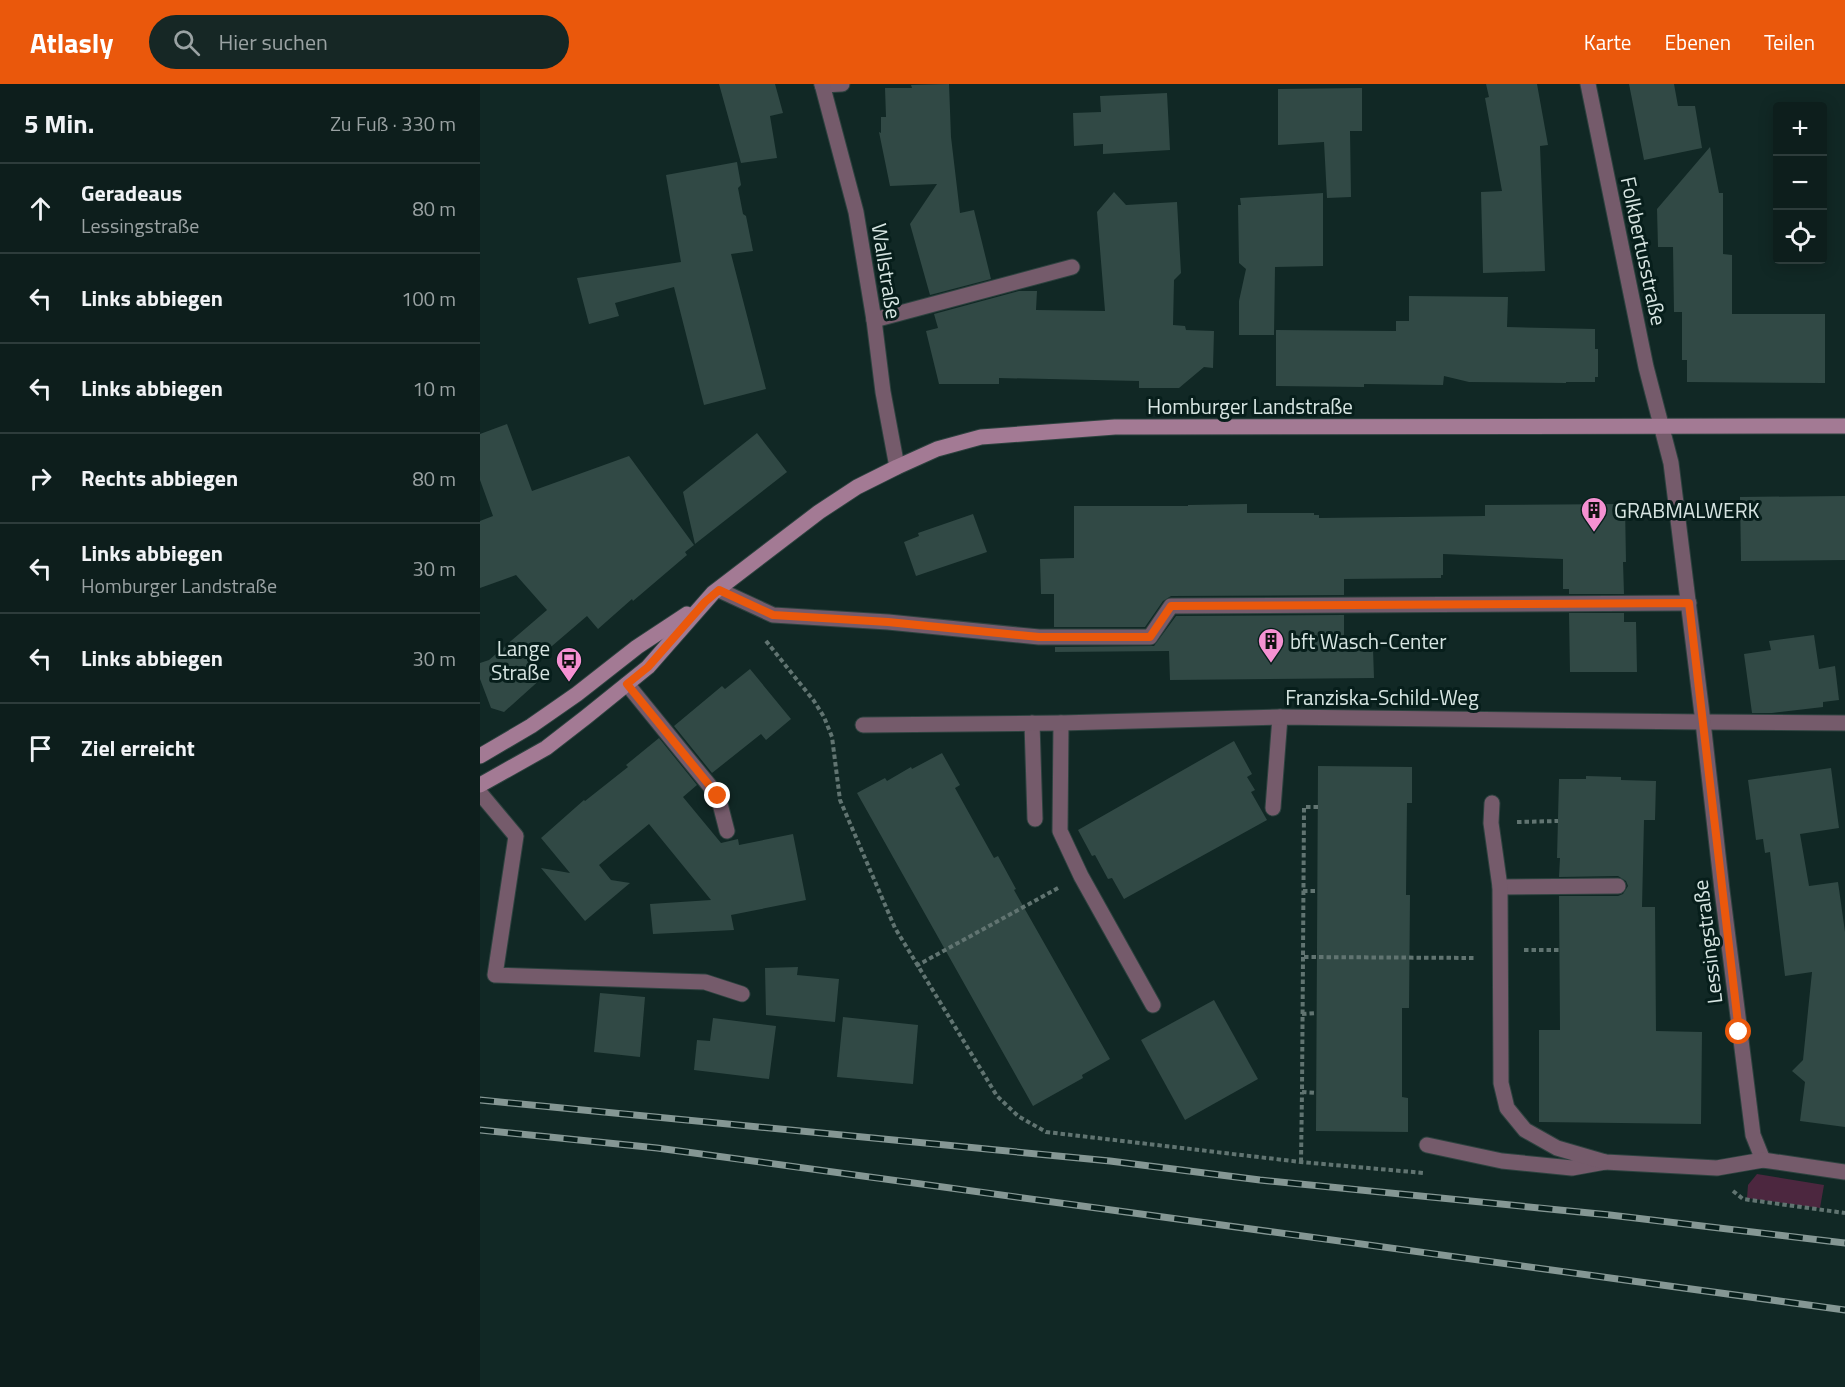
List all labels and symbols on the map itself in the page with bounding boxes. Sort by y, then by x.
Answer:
street label: Folkbertusstraße [1613,174,1675,328]
street label: Wallstraße [864,221,910,321]
street label: Homburger Landstraße [1147,390,1353,422]
place label: GRABMALWERK [1614,494,1760,526]
building icon: GRABMALWERK [1579,495,1609,533]
place label: bft Wasch-Center [1290,625,1446,657]
building icon: bft Wasch-Center [1256,626,1286,664]
place label: Lange Straße [491,632,550,688]
bus stop icon: Lange Straße [554,645,584,683]
street label: Franziska-Schild-Weg [1285,681,1479,713]
route end [704,782,730,808]
street label: Lessingstraße [1684,878,1730,1006]
route start [1725,1018,1751,1044]

